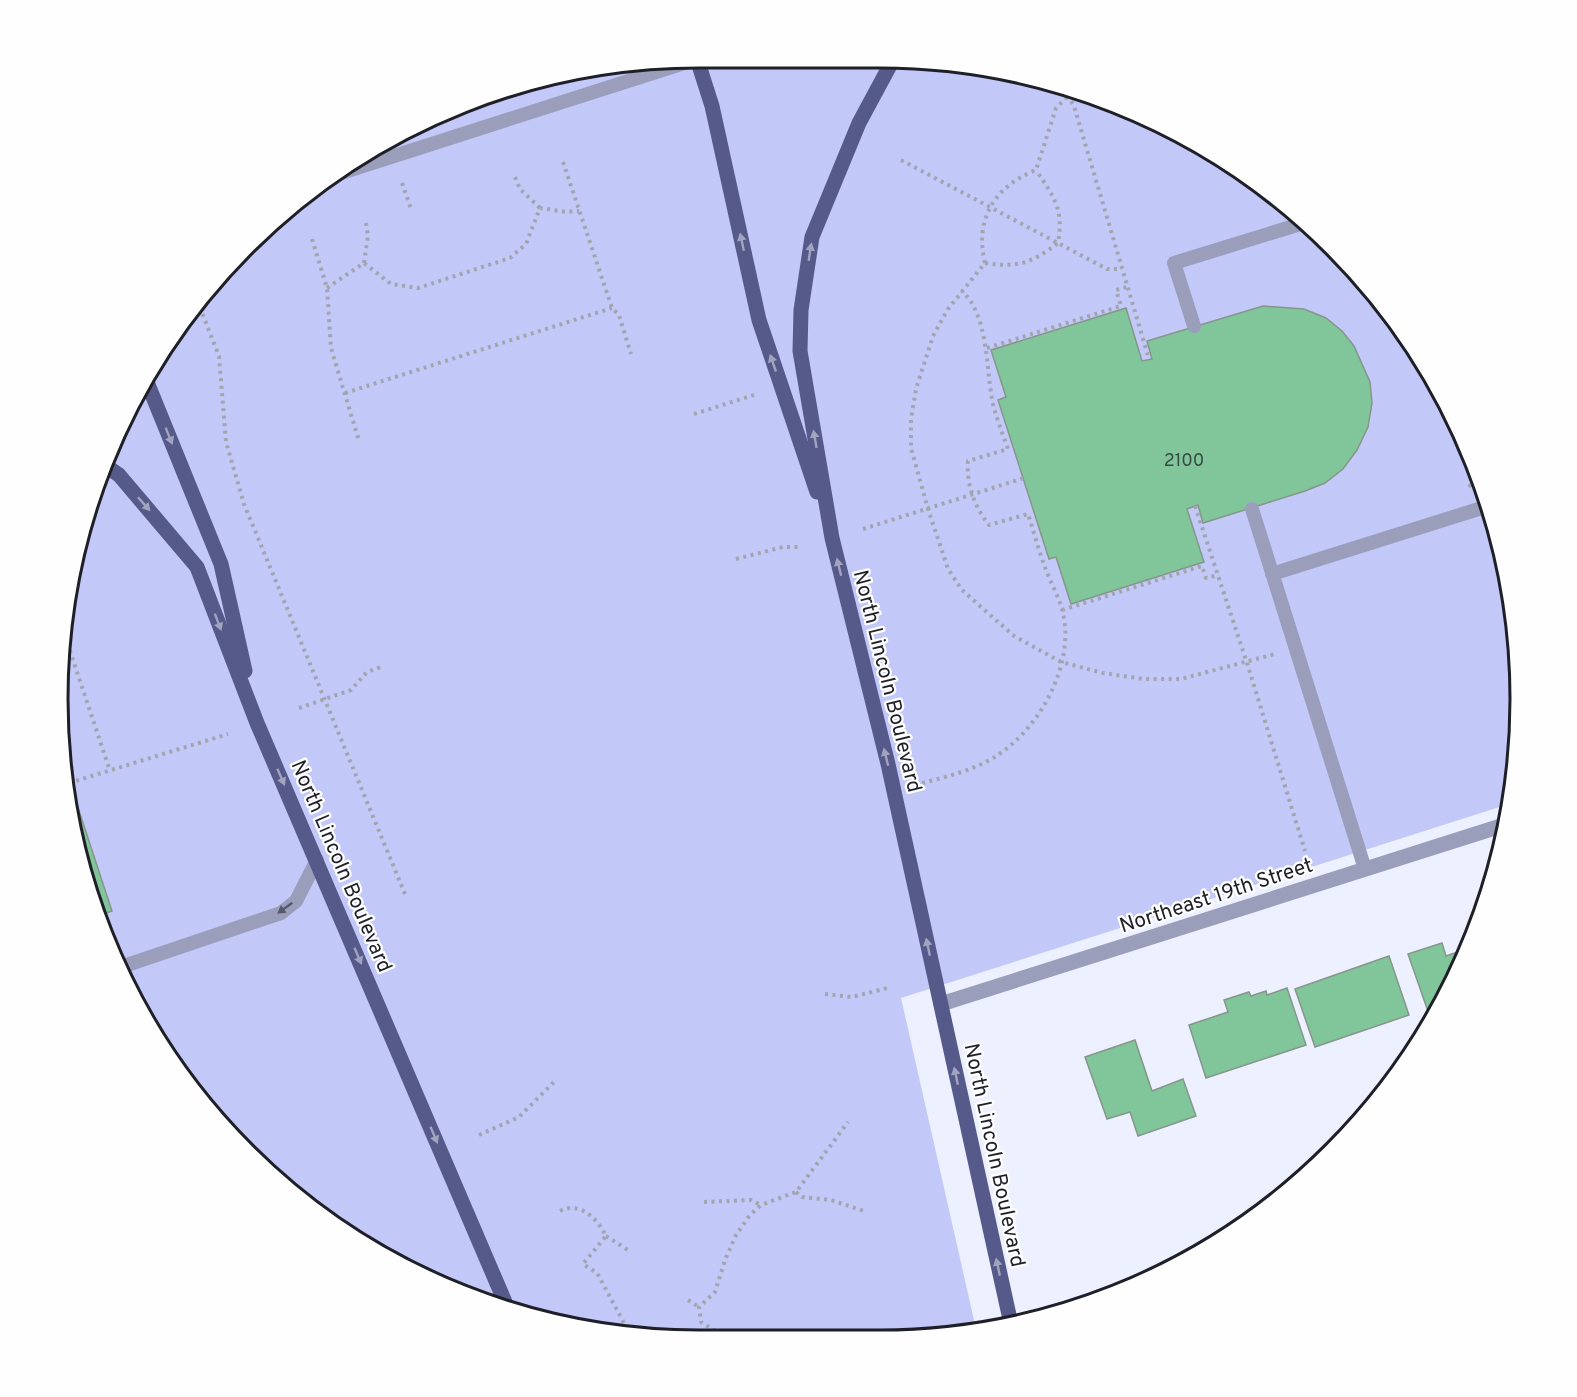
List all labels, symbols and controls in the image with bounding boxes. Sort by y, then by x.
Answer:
one-way arrow [737,233,746,252]
one-way arrow [805,242,814,261]
one-way arrow [768,354,778,372]
one-way arrow [165,427,174,445]
one-way arrow [810,429,819,448]
house number: 2100 [1164,450,1204,473]
one-way arrow [137,496,150,511]
one-way arrow [834,558,844,577]
street label: North Lincoln Boulevard [846,567,927,795]
one-way arrow [214,613,223,631]
one-way arrow [881,747,891,766]
street label: North Lincoln Boulevard [284,756,398,977]
one-way arrow [276,768,285,785]
street label: Northeast 19th Street [1116,852,1317,940]
one-way arrow [278,902,294,914]
one-way arrow [923,937,932,956]
one-way arrow [353,947,363,965]
street label: North Lincoln Boulevard [957,1041,1030,1270]
one-way arrow [951,1066,960,1085]
one-way arrow [430,1126,439,1144]
one-way arrow [993,1257,1002,1276]

